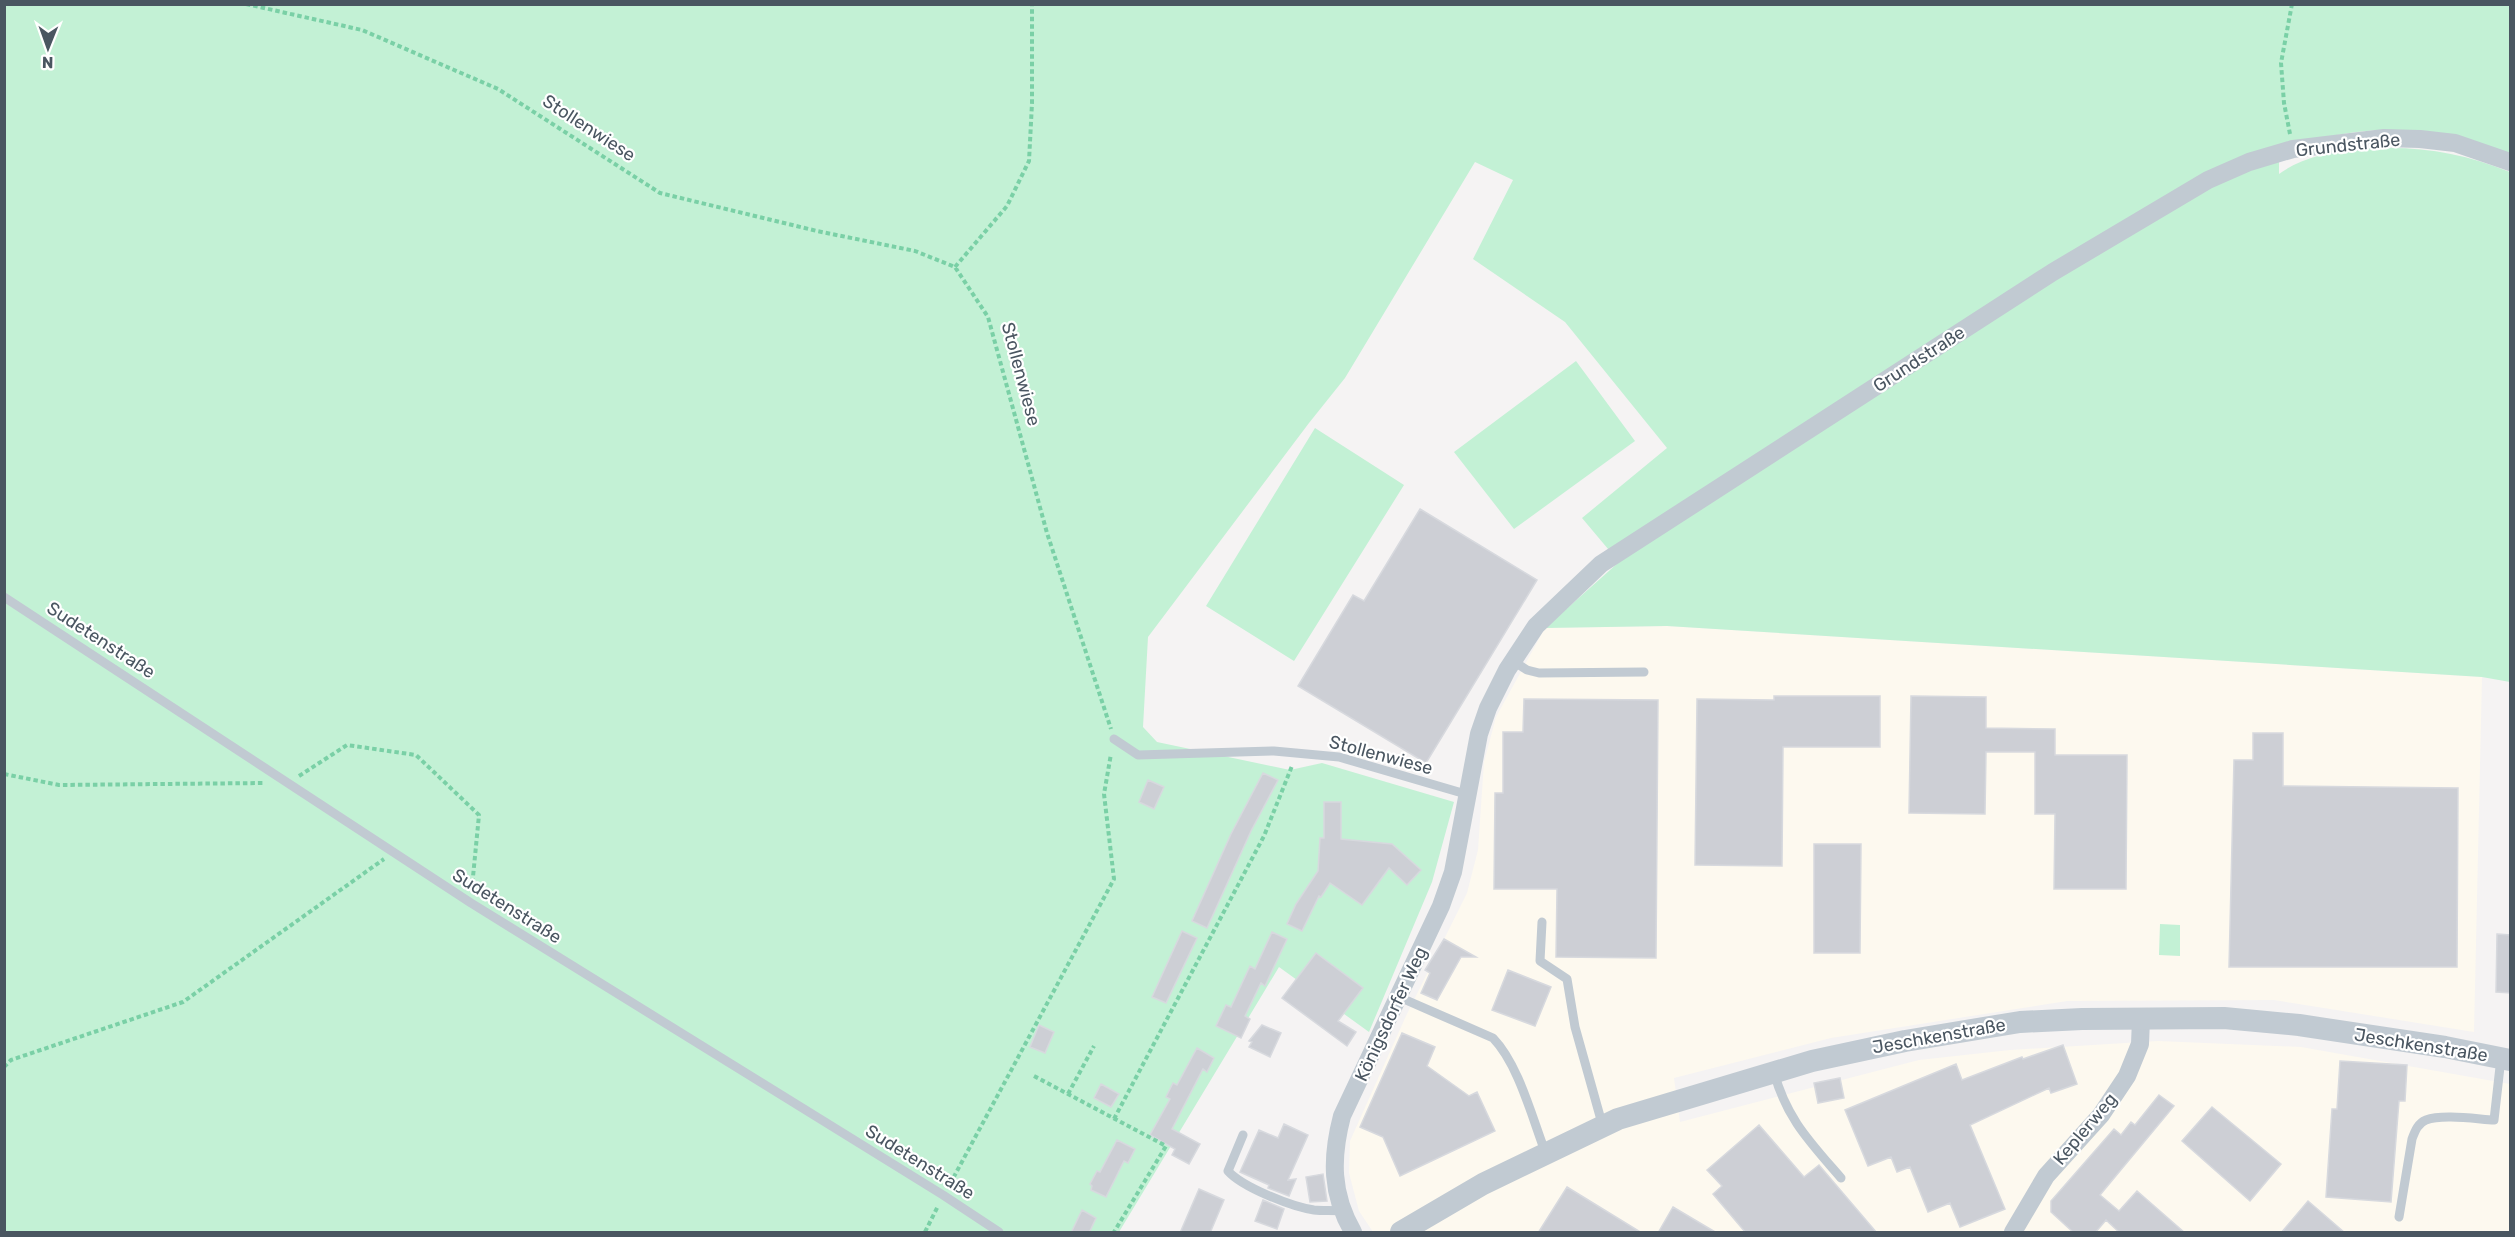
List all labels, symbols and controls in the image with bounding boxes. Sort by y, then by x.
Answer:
north arrow [18,18,78,78]
text: N [42,53,54,72]
street label: Stollenwiese [538,90,640,166]
street label: Grundstraße [2295,129,2401,161]
street label: Stollenwiese [997,320,1045,428]
street label: Grundstraße [1869,321,1969,397]
street label: Sudetenstraße [43,597,159,683]
street label: Stollenwiese [1327,731,1435,779]
street label: Sudetenstraße [448,864,566,948]
street label: Königsdorfer Weg [1350,943,1432,1085]
street label: Jeschkenstraße [1871,1013,2007,1059]
street label: Jeschkenstraße [2353,1024,2489,1066]
street label: Keplerweg [2048,1088,2122,1170]
street label: Sudetenstraße [861,1120,979,1204]

